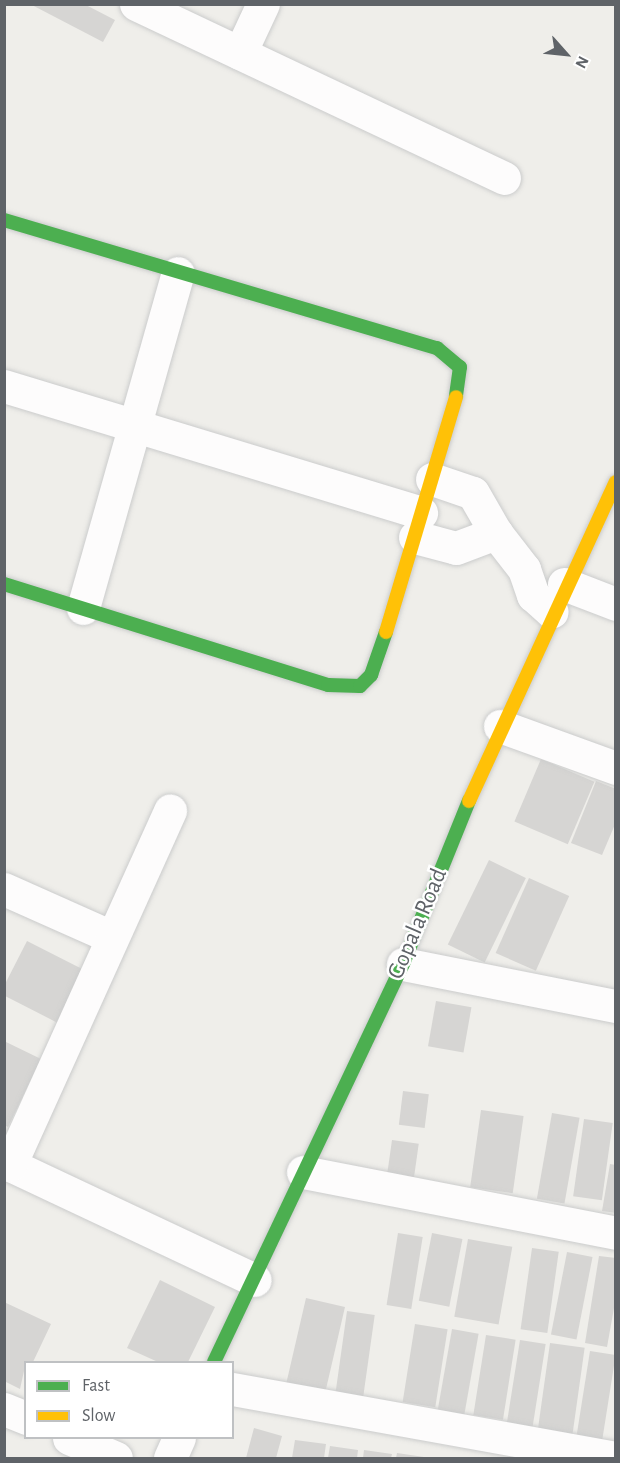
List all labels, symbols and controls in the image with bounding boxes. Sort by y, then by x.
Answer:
north arrow [536,24,596,84]
text: N [572,54,592,71]
street label: Gopala Road [382,864,454,984]
legend [24,1361,234,1439]
text: Fast [82,1377,110,1395]
text: Slow [82,1407,115,1425]

